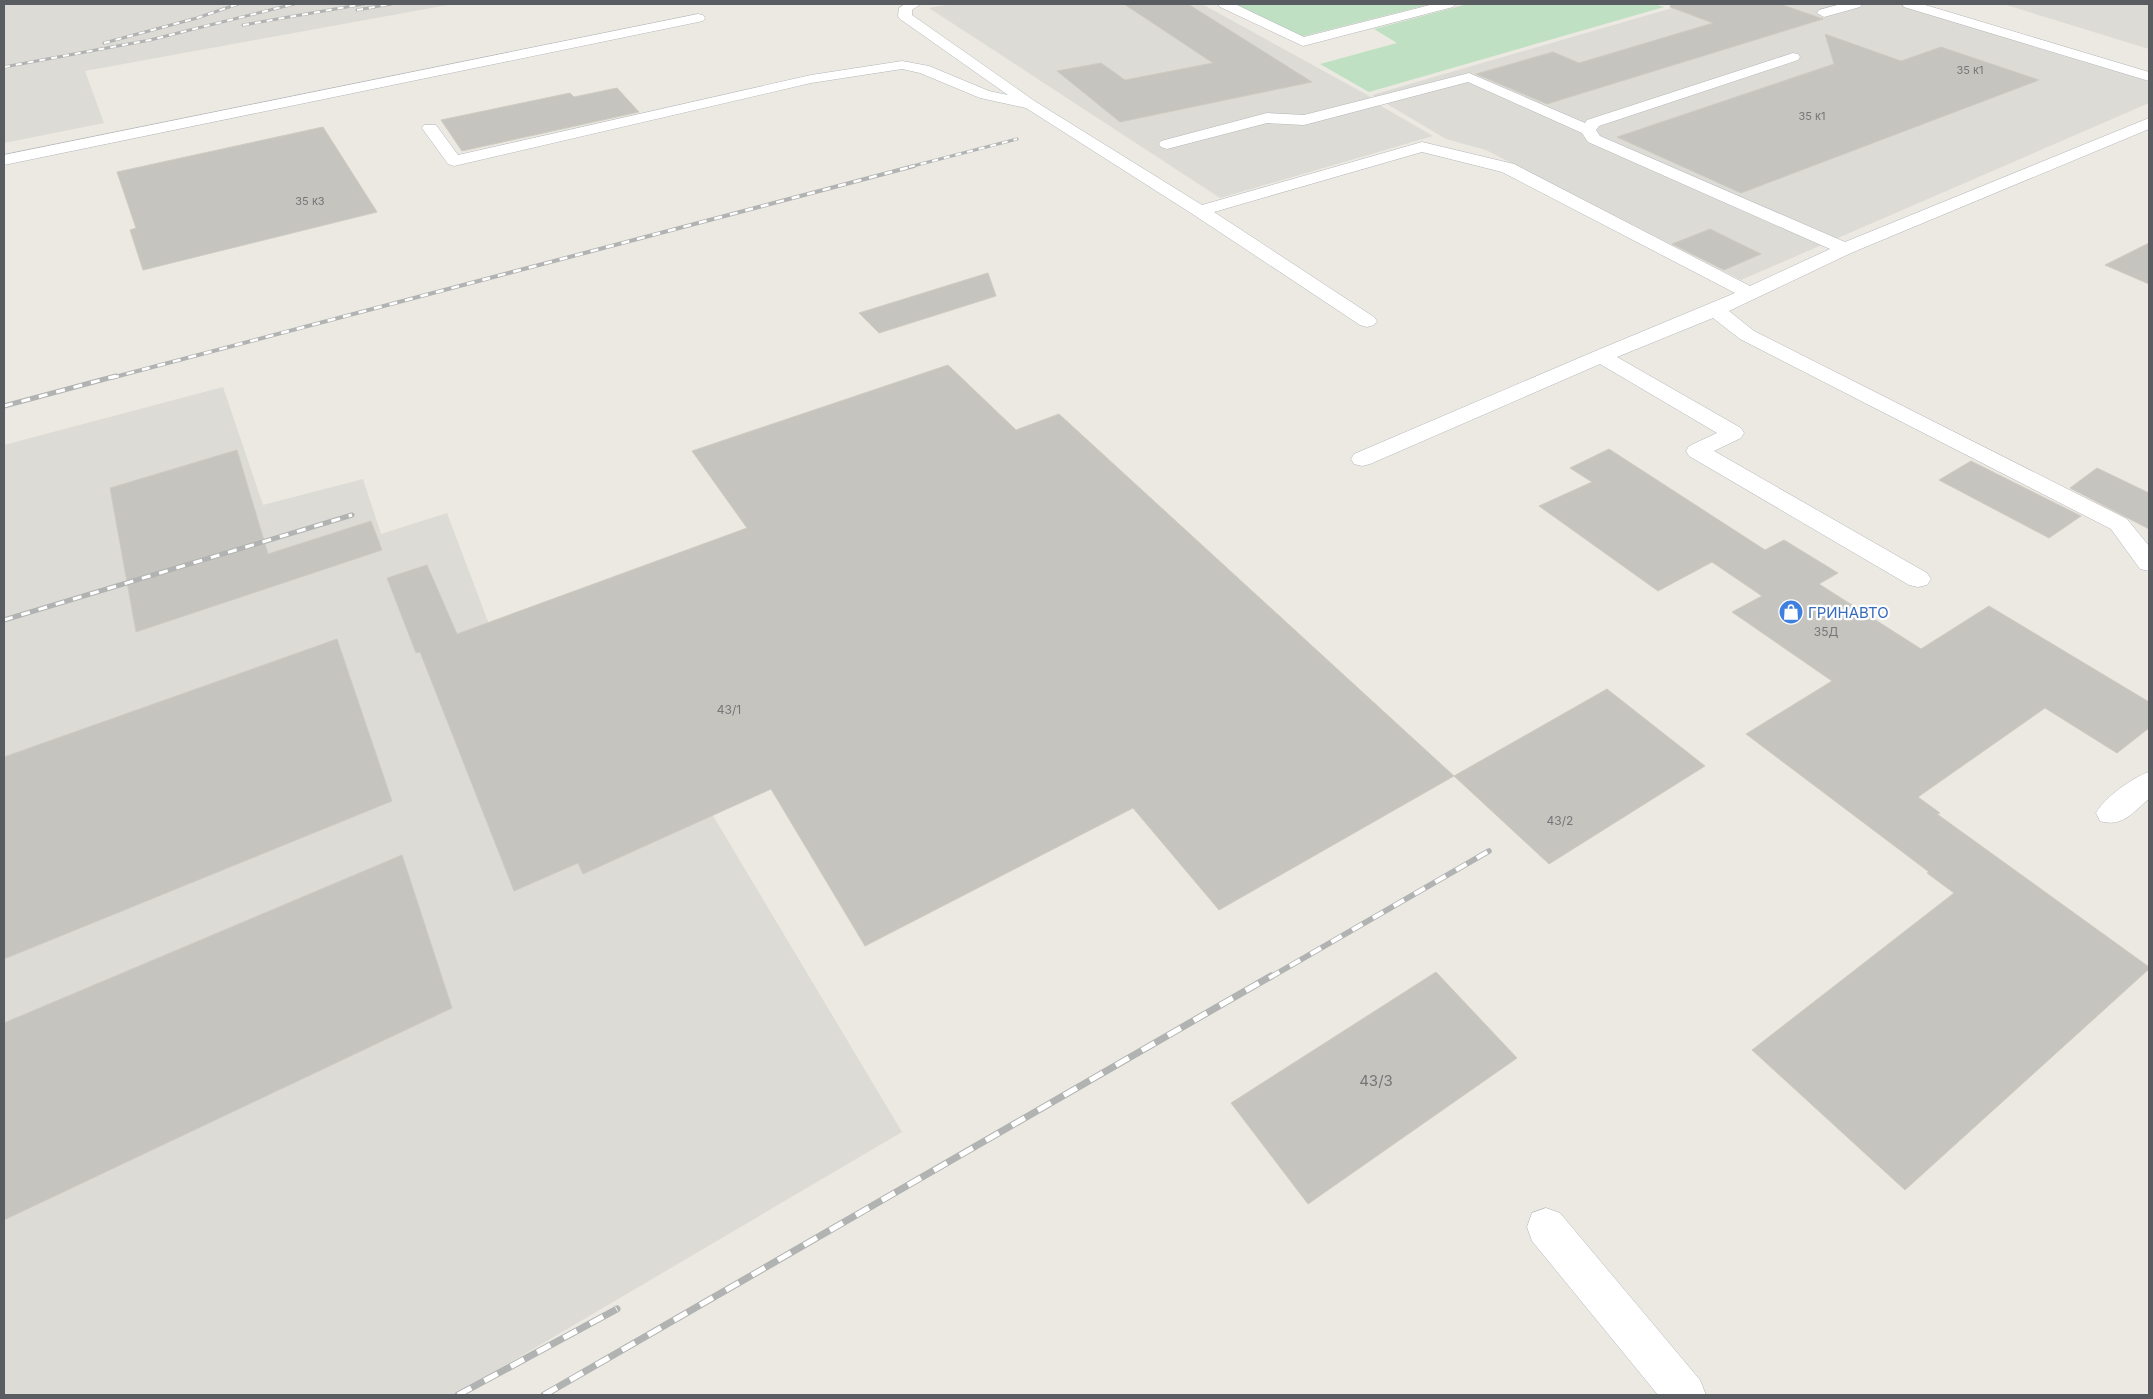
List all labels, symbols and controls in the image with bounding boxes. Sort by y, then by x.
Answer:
house number: 35 к1 [1956,63,1984,77]
house number: 35 к1 [1798,109,1826,123]
house number: 35 к3 [295,194,325,208]
shop icon: ГРИНАВТО [1778,599,1804,625]
place label: ГРИНАВТО [1808,603,1889,622]
house number: 35Д [1814,624,1838,639]
house number: 43/1 [717,702,741,717]
house number: 43/2 [1547,813,1573,828]
house number: 43/3 [1359,1071,1393,1090]

